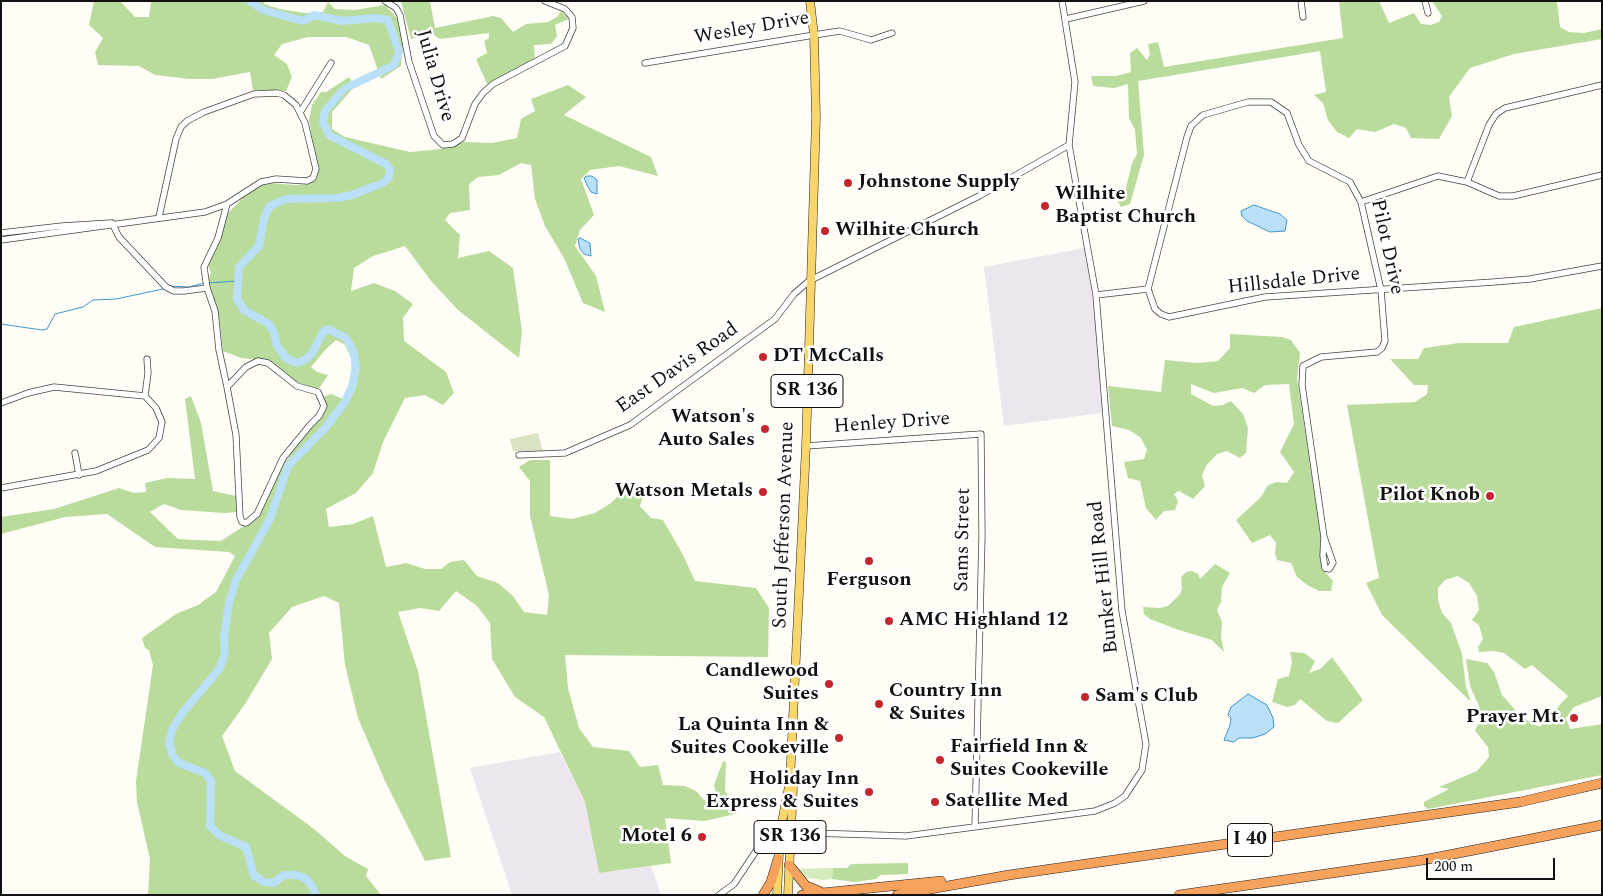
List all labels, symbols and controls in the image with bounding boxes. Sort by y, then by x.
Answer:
street label: Wesley Drive [692,7,812,51]
street label: Julia Drive [409,27,459,125]
place label: Johnstone Supply [858,171,1019,195]
marker: Johnstone Supply [842,177,854,189]
place label: Wilhite Baptist Church [1055,183,1196,230]
street label: Pilot Drive [1364,197,1408,297]
marker: Wilhite Baptist Church [1039,200,1051,212]
place label: Wilhite Church [835,219,979,243]
marker: Wilhite Church [819,225,831,237]
street label: Hillsdale Drive [1226,263,1362,301]
street label: East Davis Road [612,318,744,420]
place label: DT McCalls [773,345,884,369]
marker: DT McCalls [757,351,769,363]
road number: SR 136 [771,374,843,408]
place label: Watson's Auto Sales [658,406,755,453]
street label: Henley Drive [833,408,951,440]
street label: South Jefferson Avenue [769,421,801,629]
marker: Watson's Auto Sales [759,423,771,435]
place label: Watson Metals [615,480,753,504]
place label: Pilot Knob [1379,484,1480,508]
marker: Watson Metals [757,486,769,498]
street label: Sams Street [951,488,977,592]
marker: Pilot Knob [1484,490,1496,502]
street label: Bunker Hill Road [1085,499,1125,655]
marker: Ferguson [863,555,875,567]
place label: Ferguson [826,569,912,593]
place label: AMC Highland 12 [899,609,1068,633]
marker: AMC Highland 12 [883,615,895,627]
place label: Candlewood Suites [705,660,819,707]
marker: Candlewood Suites [823,678,835,690]
place label: Country Inn & Suites [889,680,1002,727]
place label: Sam's Club [1095,685,1198,709]
marker: Sam's Club [1079,691,1091,703]
marker: Country Inn & Suites [873,698,885,710]
place label: Prayer Mt. [1466,706,1564,730]
marker: Prayer Mt. [1568,712,1580,724]
place label: La Quinta Inn & Suites Cookeville [671,714,829,761]
marker: La Quinta Inn & Suites Cookeville [833,732,845,744]
place label: Fairfield Inn & Suites Cookeville [950,736,1108,783]
marker: Fairfield Inn & Suites Cookeville [934,754,946,766]
place label: Holiday Inn Express & Suites [705,768,859,815]
marker: Holiday Inn Express & Suites [863,786,875,798]
place label: Satellite Med [945,790,1068,814]
marker: Satellite Med [929,796,941,808]
road number: SR 136 [754,820,826,854]
road number: I 40 [1228,824,1272,856]
place label: Motel 6 [621,825,692,849]
marker: Motel 6 [696,831,708,843]
scale bar [1428,848,1557,880]
text: 200 m [1434,855,1473,878]

